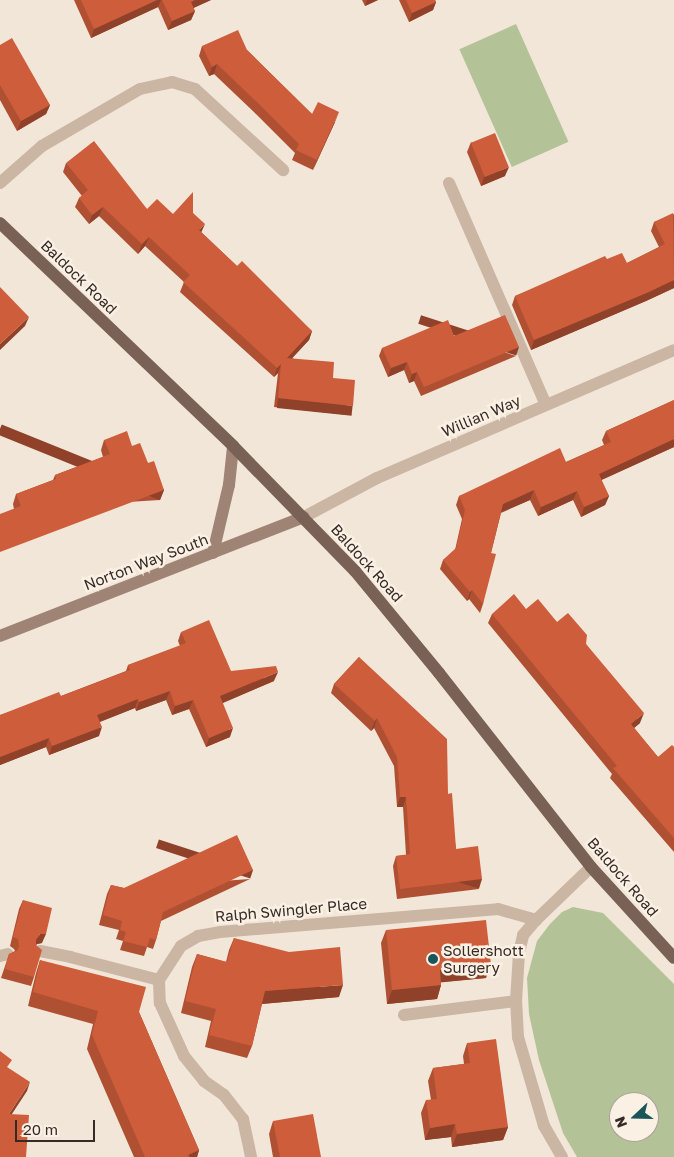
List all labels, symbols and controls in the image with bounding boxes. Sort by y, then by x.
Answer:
street label: Baldock Road [37,236,121,318]
street label: Willian Way [439,391,523,441]
street label: Baldock Road [327,520,407,606]
street label: Norton Way South [81,530,211,594]
street label: Baldock Road [584,834,662,920]
street label: Ralph Swingler Place [214,894,368,926]
place label: Sollershott Surgery [443,941,524,976]
marker: Sollershott Surgery [427,953,439,965]
north arrow [609,1092,659,1142]
scale bar [18,1110,98,1142]
text: N [611,1114,630,1130]
text: 20 m [23,1120,58,1138]

